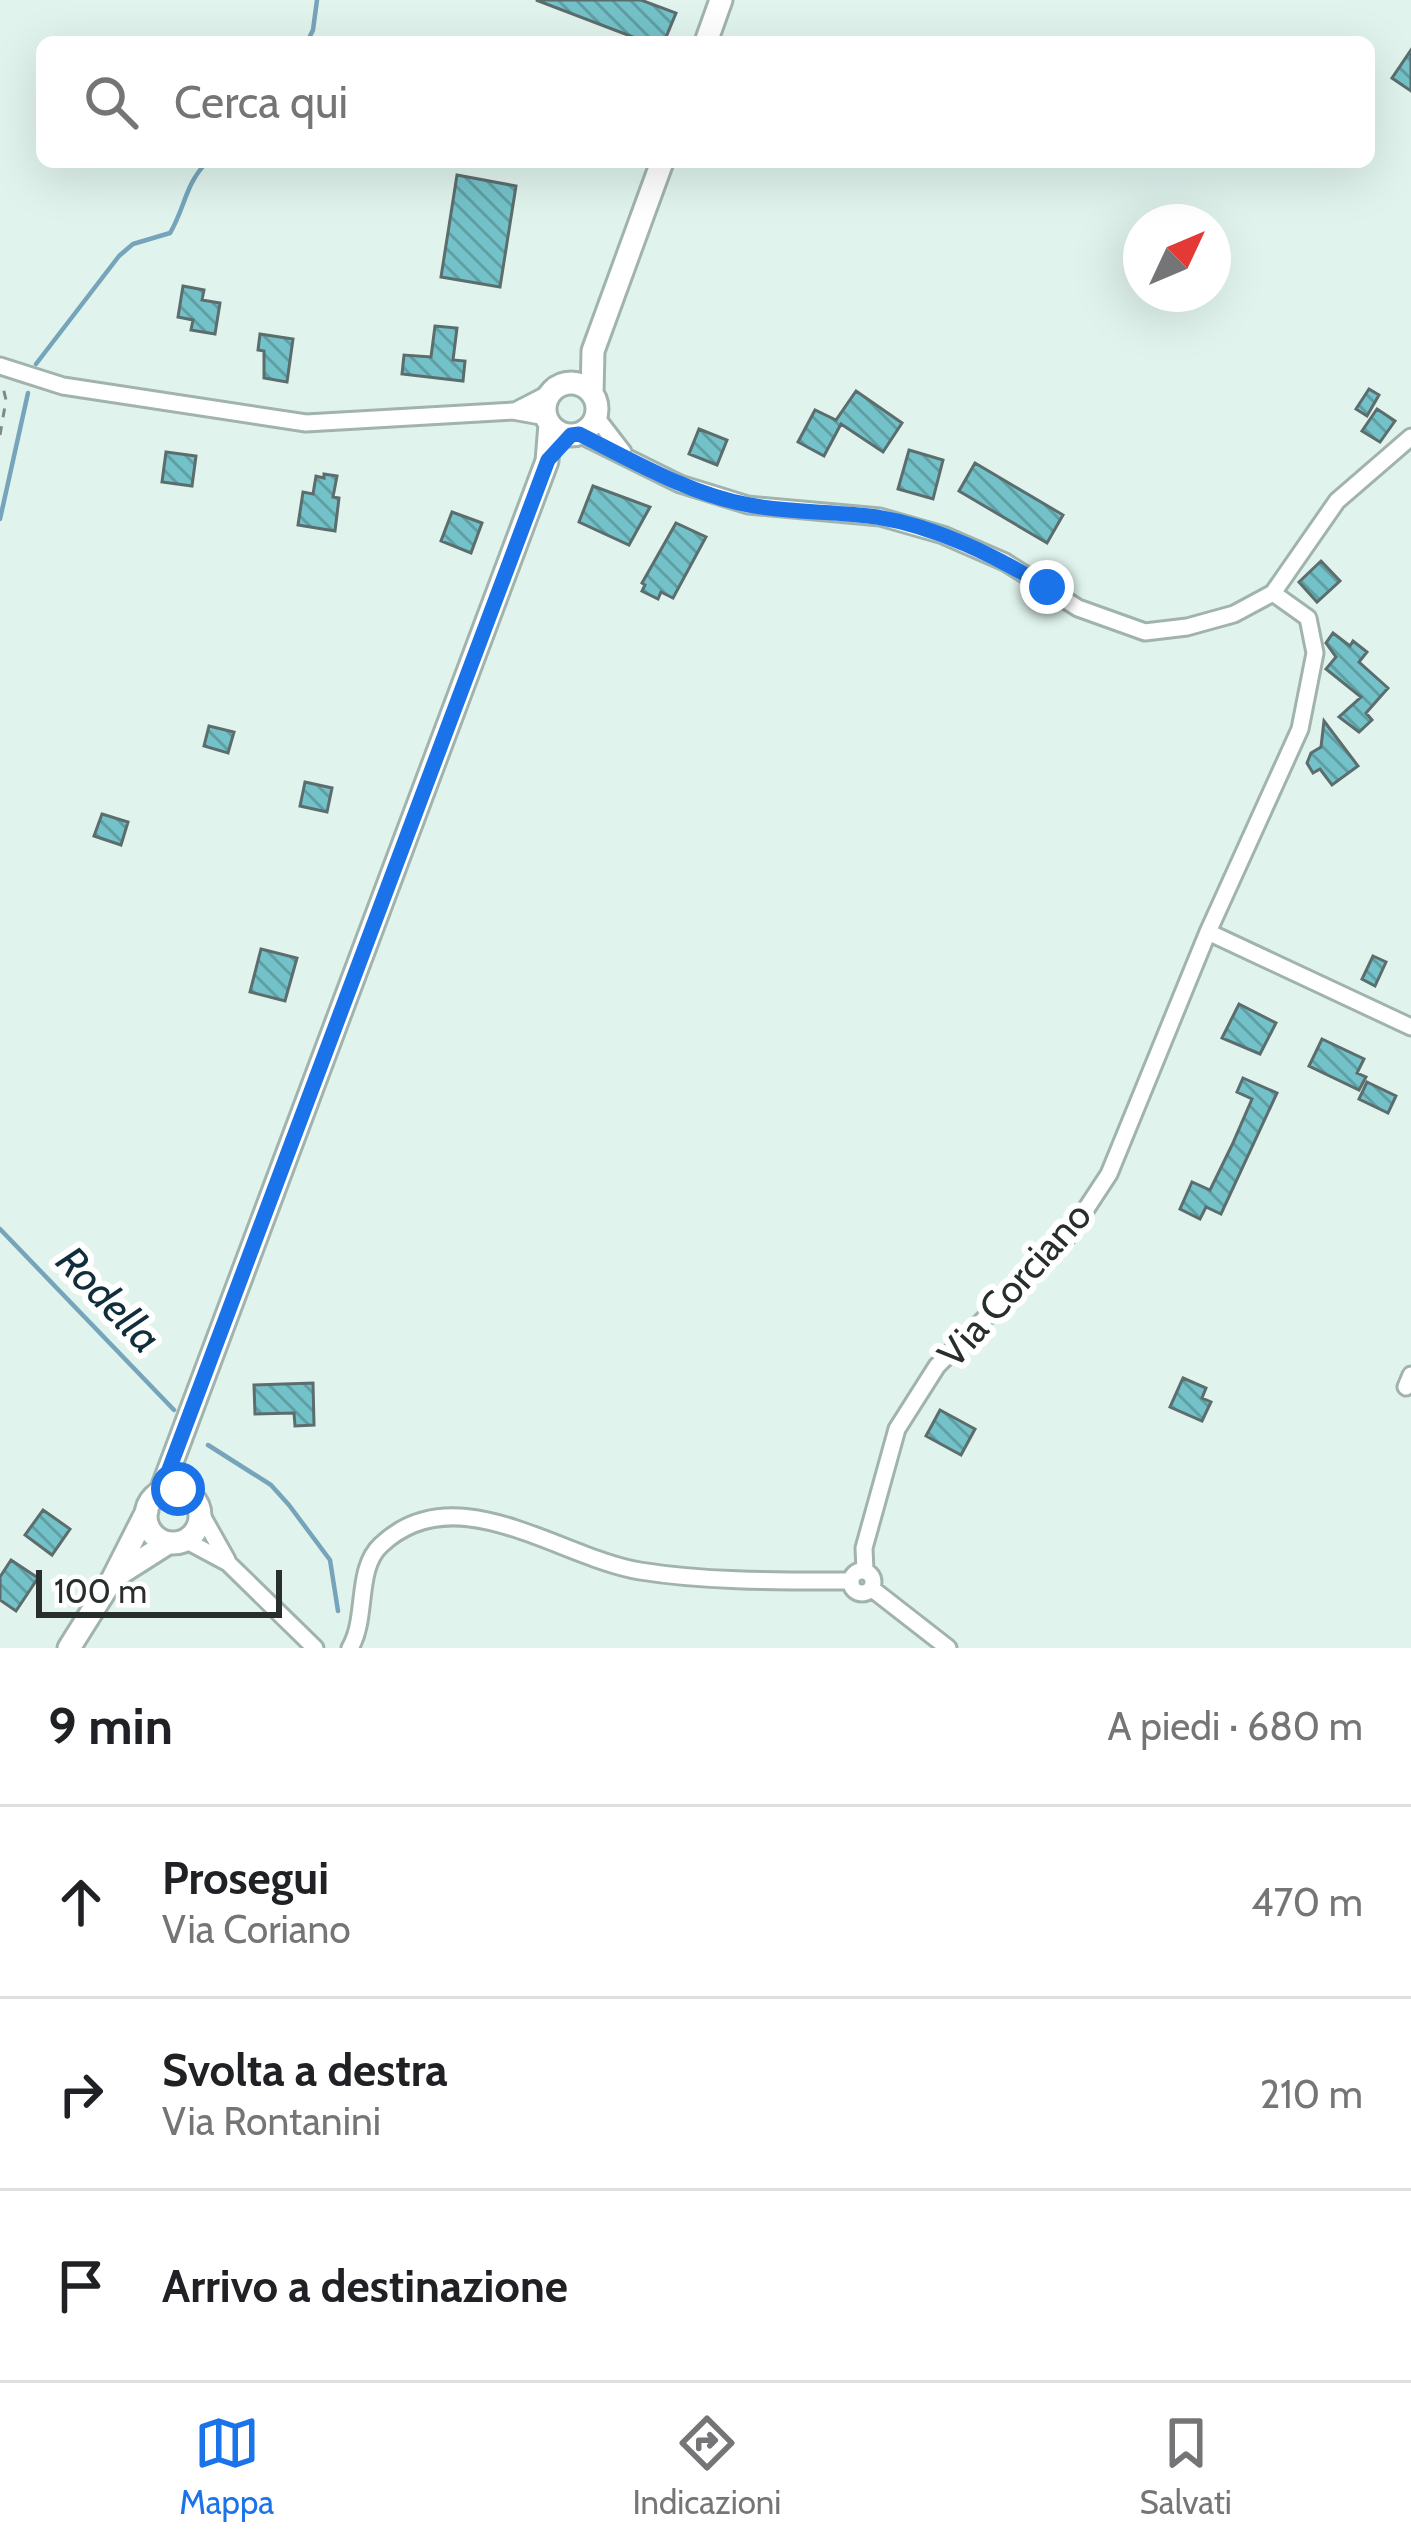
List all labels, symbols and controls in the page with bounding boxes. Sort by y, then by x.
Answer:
search box [36,36,1375,168]
icon: search [78,69,144,135]
text: Cerca qui [174,75,348,129]
north arrow [1123,204,1231,312]
route end [1020,560,1074,614]
street label: Via Corciano [927,1191,1101,1377]
water label: Rodella [46,1235,172,1363]
route start [151,1462,205,1516]
scale bar [36,1564,282,1617]
text: 100 m [54,1571,147,1611]
text: 9 min [48,1695,173,1757]
text: A piedi · 680 m [1108,1702,1363,1750]
text: Prosegui [162,1851,329,1905]
icon: ahead [48,1869,114,1935]
text: 470 m [1251,1878,1363,1926]
text: Via Coriano [162,1905,351,1953]
text: Svolta a destra [162,2043,448,2097]
icon: right [48,2061,114,2127]
text: 210 m [1260,2070,1363,2118]
text: Via Rontanini [162,2097,381,2145]
icon: arrive [48,2253,114,2319]
text: Arrivo a destinazione [162,2259,568,2313]
tab: Mappa [179,2410,274,2522]
tab: Indicazioni [632,2410,781,2522]
tab: Salvati [1140,2410,1232,2522]

